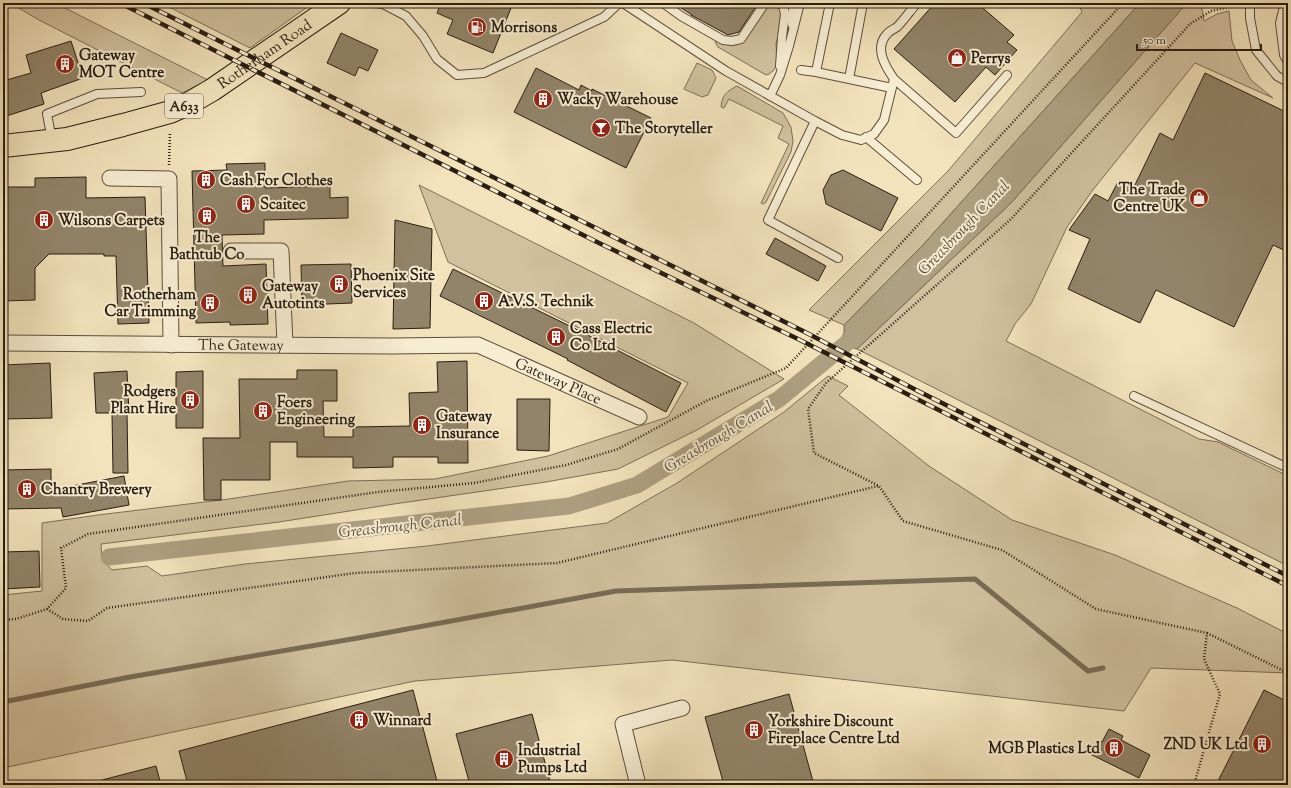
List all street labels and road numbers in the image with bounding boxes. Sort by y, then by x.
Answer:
street label: Rotherham Road [214,15,317,95]
road number: A633 [165,94,203,118]
street label: The Gateway [198,336,284,357]
street label: Gateway Place [511,354,604,411]

